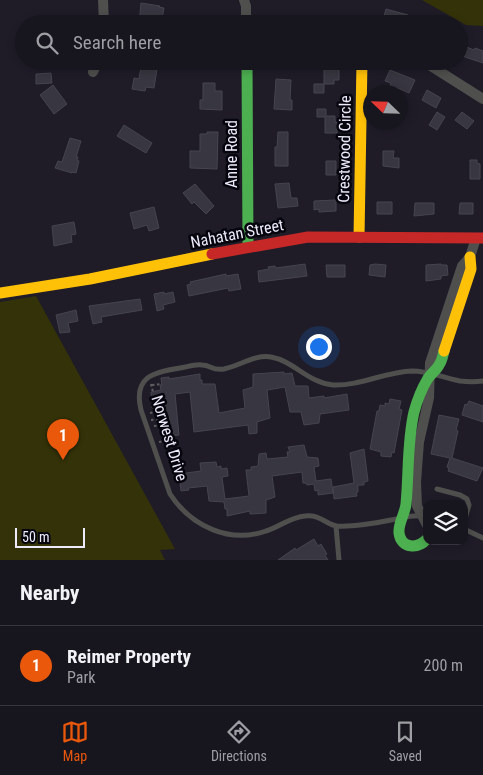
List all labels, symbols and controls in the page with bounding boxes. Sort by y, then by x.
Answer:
search box [15,15,468,70]
icon: search [33,29,61,57]
text: Search here [73,31,161,54]
north arrow [363,85,408,130]
street label: Crestwood Circle [334,95,355,203]
street label: Anne Road [222,120,241,188]
street label: Nahatan Street [189,215,285,252]
your location [306,334,332,360]
street label: Norwest Drive [148,393,192,483]
pin: 1 [47,419,79,460]
map controls [423,500,468,545]
button: layers [423,500,468,545]
scale bar [15,525,85,548]
text: 50 m [22,529,50,545]
text: Nearby [20,581,79,605]
text: Reimer Property [67,645,191,668]
text: 1 [32,656,40,675]
text: 200 m [424,656,463,675]
text: Park [67,668,96,687]
tab: Map [61,718,89,764]
tab: Directions [211,718,267,764]
tab: Saved [389,718,422,764]

